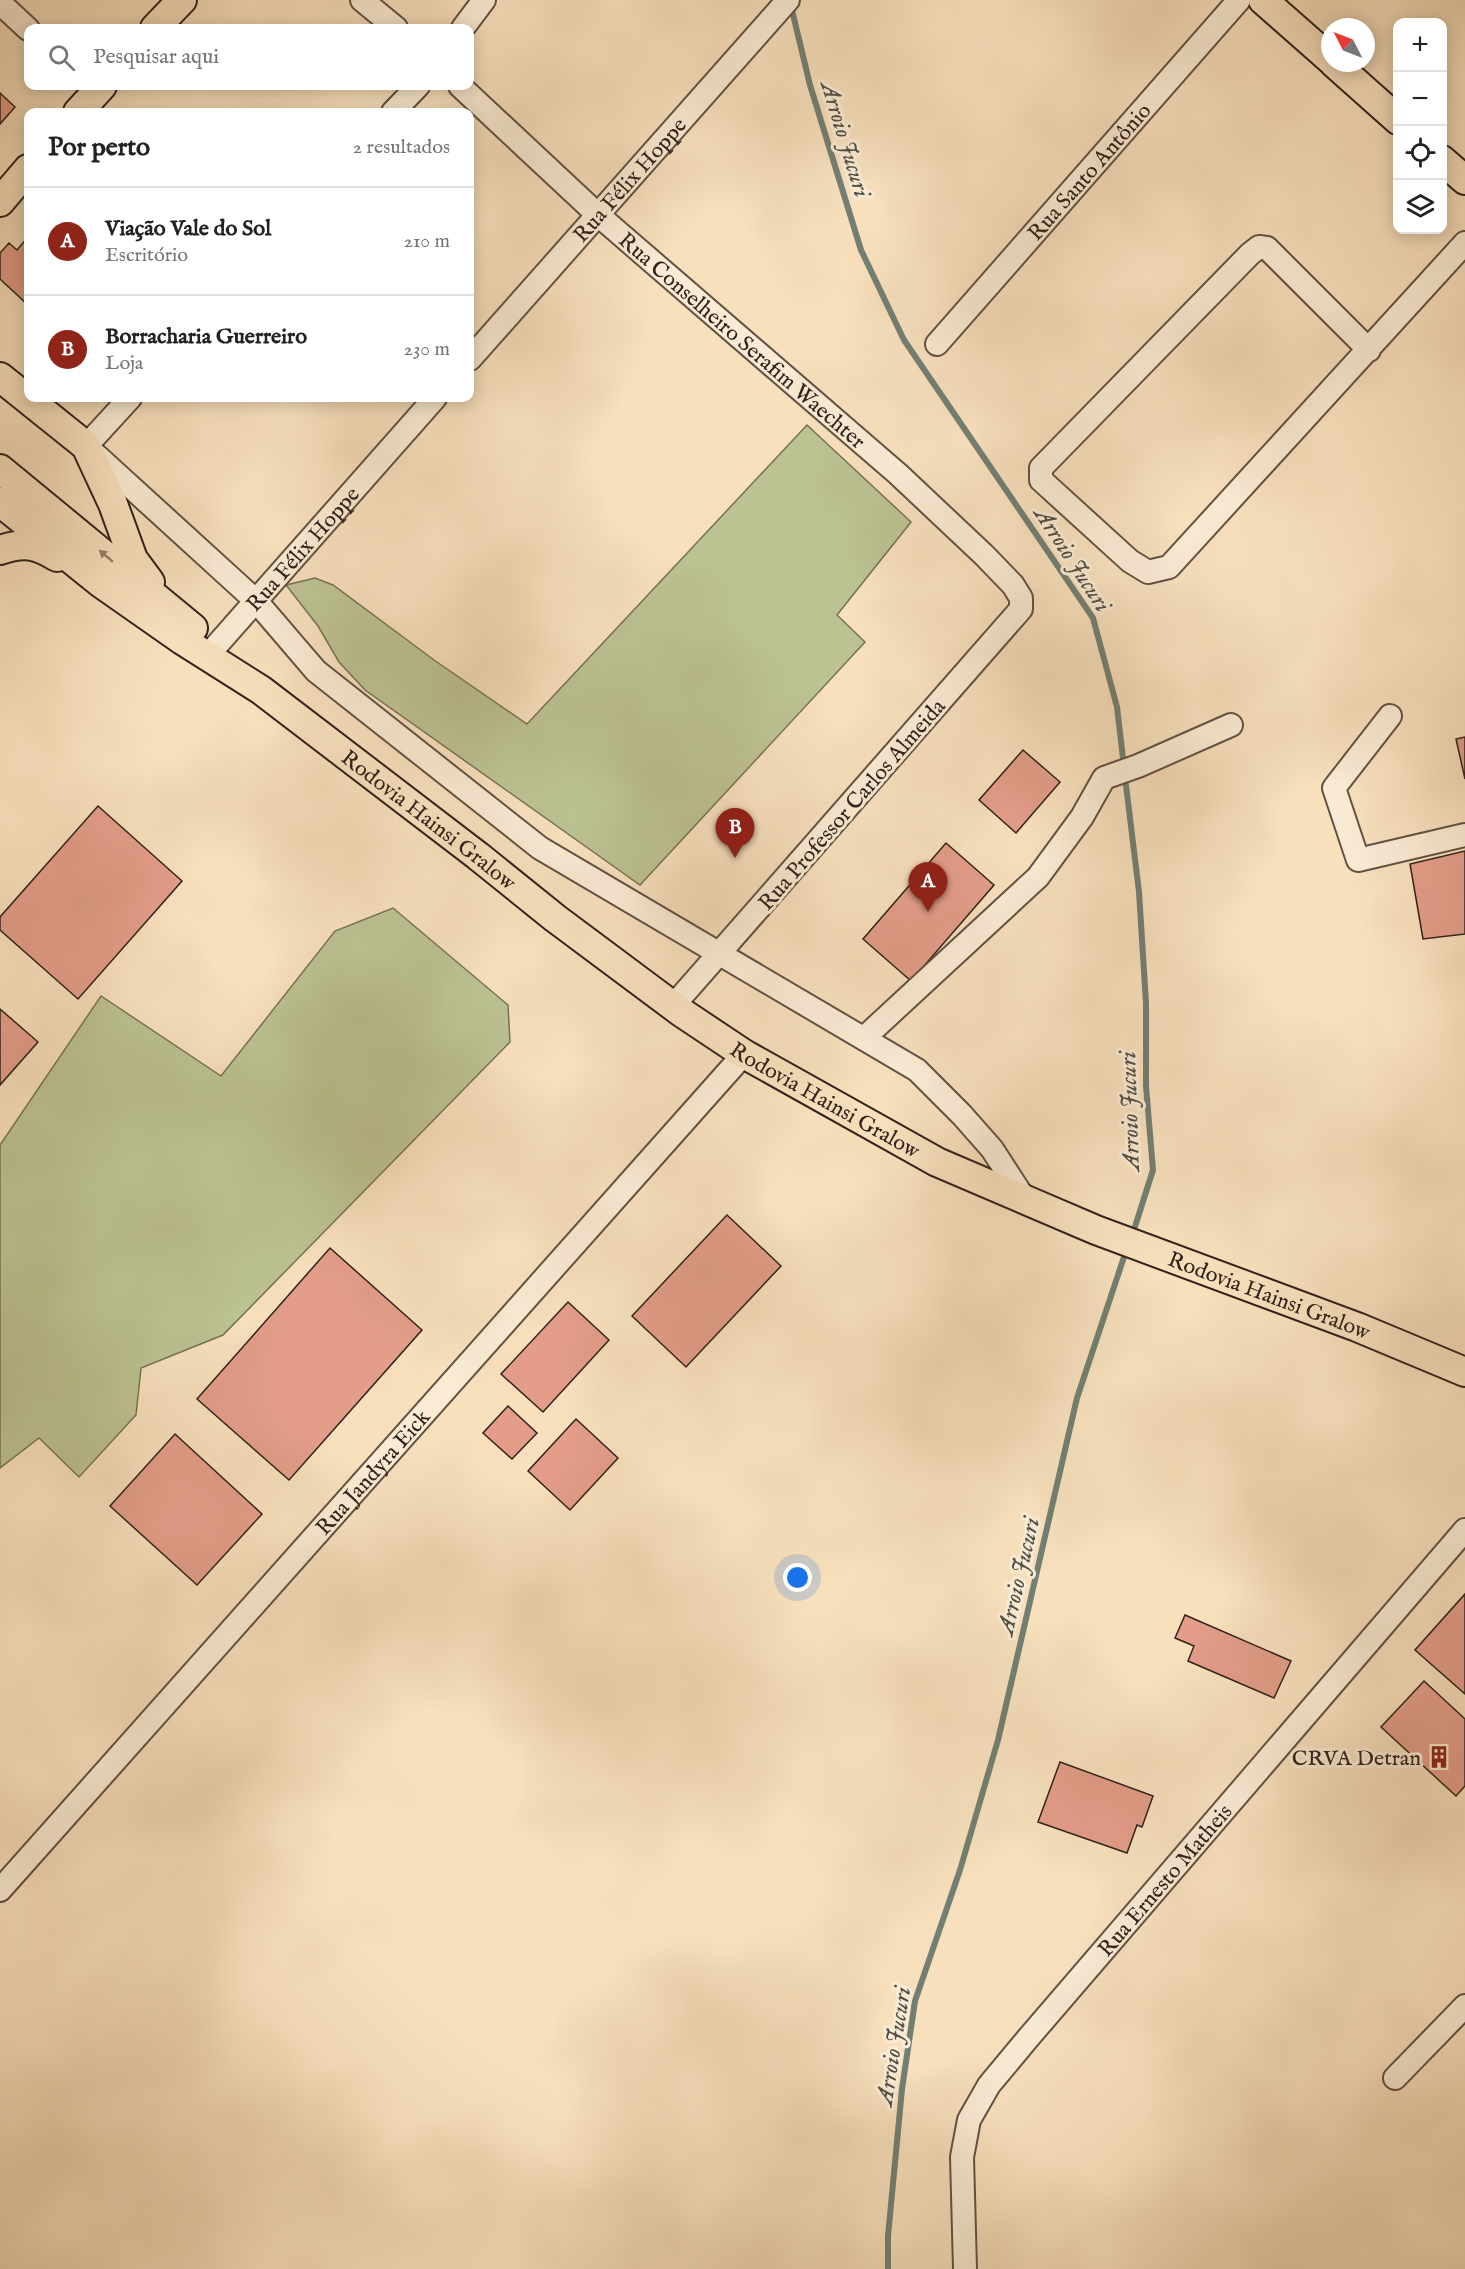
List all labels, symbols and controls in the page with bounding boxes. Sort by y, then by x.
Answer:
north arrow [1321,18,1375,72]
map controls [1393,18,1447,234]
button: + [1393,18,1447,72]
search box [24,24,474,90]
icon: search [45,41,78,74]
text: Pesquisar aqui [93,43,219,71]
button: − [1393,72,1447,126]
water label: Arroio Jucuri [811,75,877,203]
street label: Rua Santo Antônio [1022,98,1158,247]
street label: Rua Félix Hoppe [568,112,694,249]
button: locate [1393,126,1447,180]
text: Por perto [48,131,150,164]
text: 2 resultados [353,135,450,160]
button: layers [1393,180,1447,234]
text: Viação Vale do Sol [105,215,271,243]
street label: Rua Conselheiro Serafim Waechter [612,227,871,456]
text: A [61,229,74,254]
text: 210 m [404,229,450,254]
text: Escritório [105,243,188,268]
text: Borracharia Guerreiro [105,323,307,351]
text: B [61,337,74,362]
text: 230 m [404,337,450,362]
text: Loja [105,351,144,376]
street label: Rua Félix Hoppe [241,481,366,618]
water label: Arroio Jucuri [1025,499,1118,620]
one-way arrow [98,549,114,562]
street label: Rua Professor Carlos Almeida [752,693,950,915]
street label: Rodovia Hainsi Gralow [335,744,521,897]
pin: B [716,808,754,858]
pin: A [908,862,948,912]
street label: Rodovia Hainsi Gralow [724,1036,925,1166]
water label: Arroio Jucuri [1113,1049,1148,1174]
street label: Rodovia Hainsi Gralow [1164,1246,1374,1347]
street label: Rua Jandyra Eick [310,1404,437,1542]
water label: Arroio Jucuri [990,1513,1048,1641]
your location [783,1563,812,1592]
building icon: CRVA Detran [1426,1744,1452,1770]
place label: CRVA Detran [1292,1745,1421,1773]
street label: Rua Ernesto Matheis [1092,1799,1239,1963]
water label: Arroio Jucuri [869,1983,919,2111]

